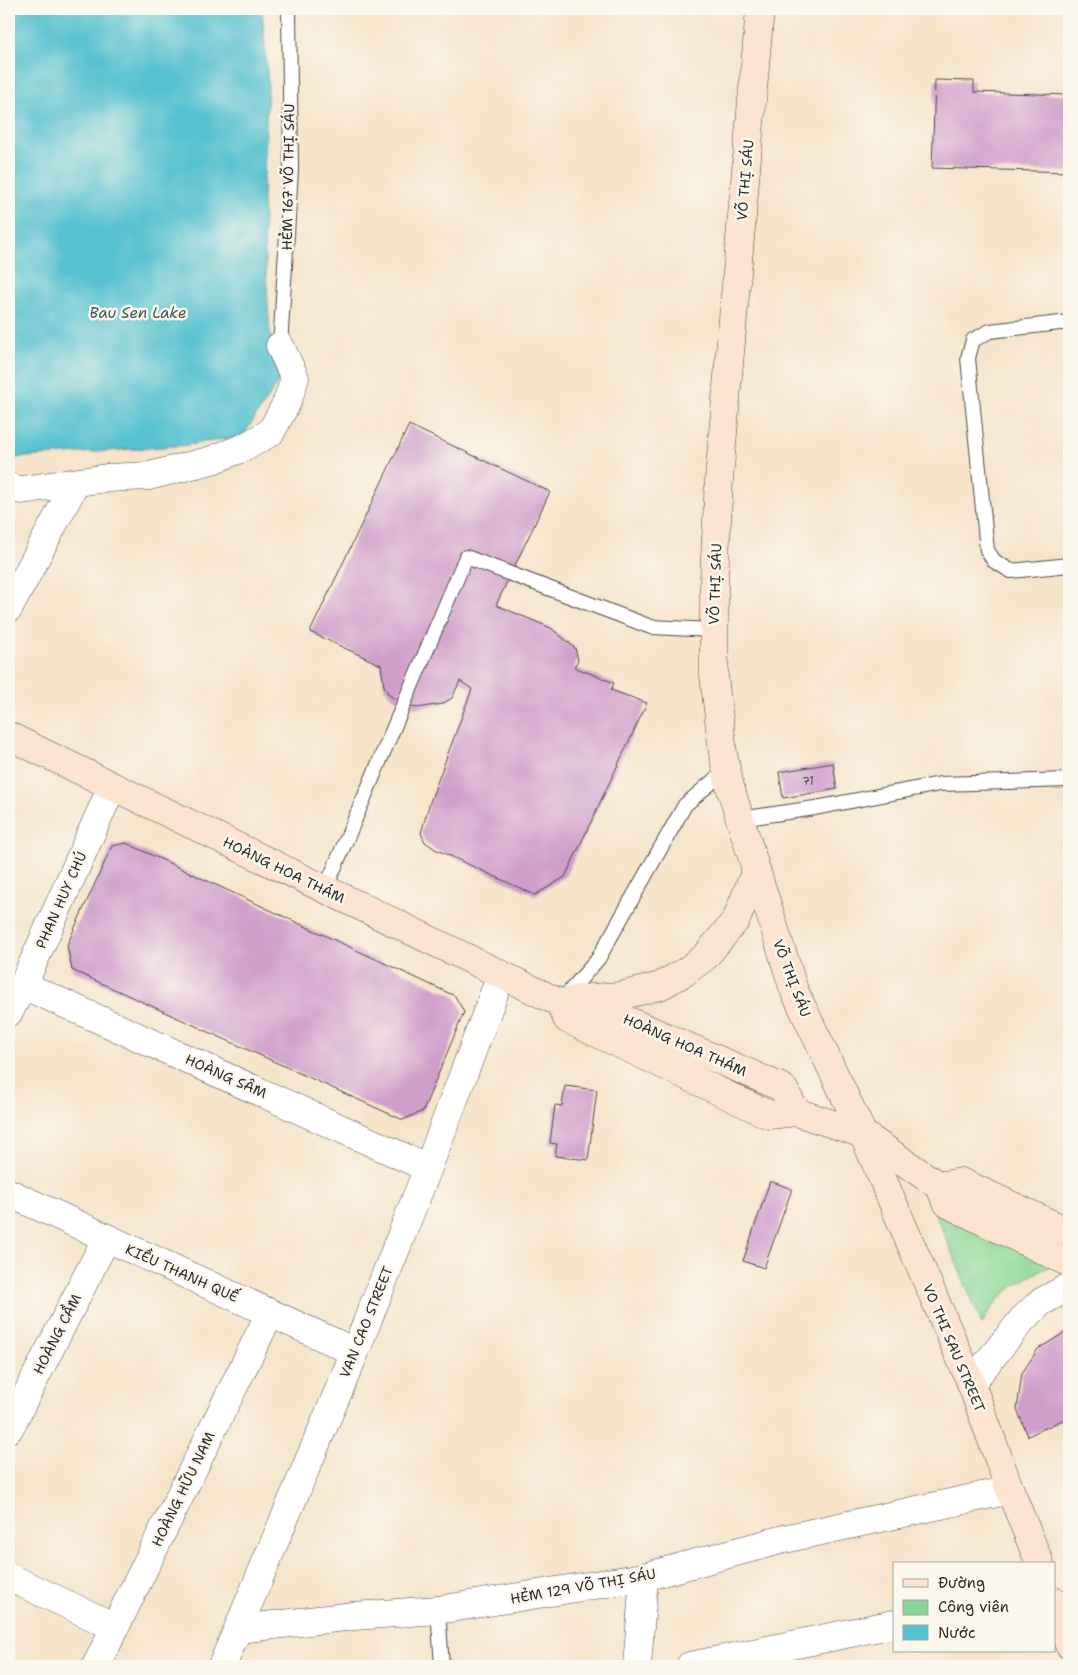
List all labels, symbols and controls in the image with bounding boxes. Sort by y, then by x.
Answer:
street label: HẺM 167 VÕ THỊ SÁU [277,103,298,251]
street label: VÕ THỊ SÁU [731,139,758,221]
water label: Bau Sen Lake [90,303,186,323]
street label: VÕ THỊ SÁU [704,543,725,625]
house number: 71 [802,774,814,789]
street label: HOÀNG HOA THÁM [220,833,348,907]
street label: PHAN HUY CHÚ [32,849,90,951]
street label: VÕ THỊ SÁU [769,936,816,1019]
street label: HOÀNG HOA THÁM [620,1010,750,1080]
street label: HOÀNG SÂM [182,1050,270,1102]
street label: KIỀU THANH QUẾ [123,1238,243,1306]
street label: VAN CAO STREET [335,1263,397,1381]
street label: VO THI SAU STREET [919,1281,989,1415]
street label: HOÀNG CẦM [28,1290,85,1377]
street label: HOÀNG HỮU NAM [146,1428,219,1549]
legend [893,1562,1056,1652]
street label: HẺM 129 VÕ THỊ SÁU [509,1563,657,1608]
text: Đường [938,1573,985,1593]
text: Công viên [938,1597,1009,1617]
text: Nước [938,1623,975,1643]

